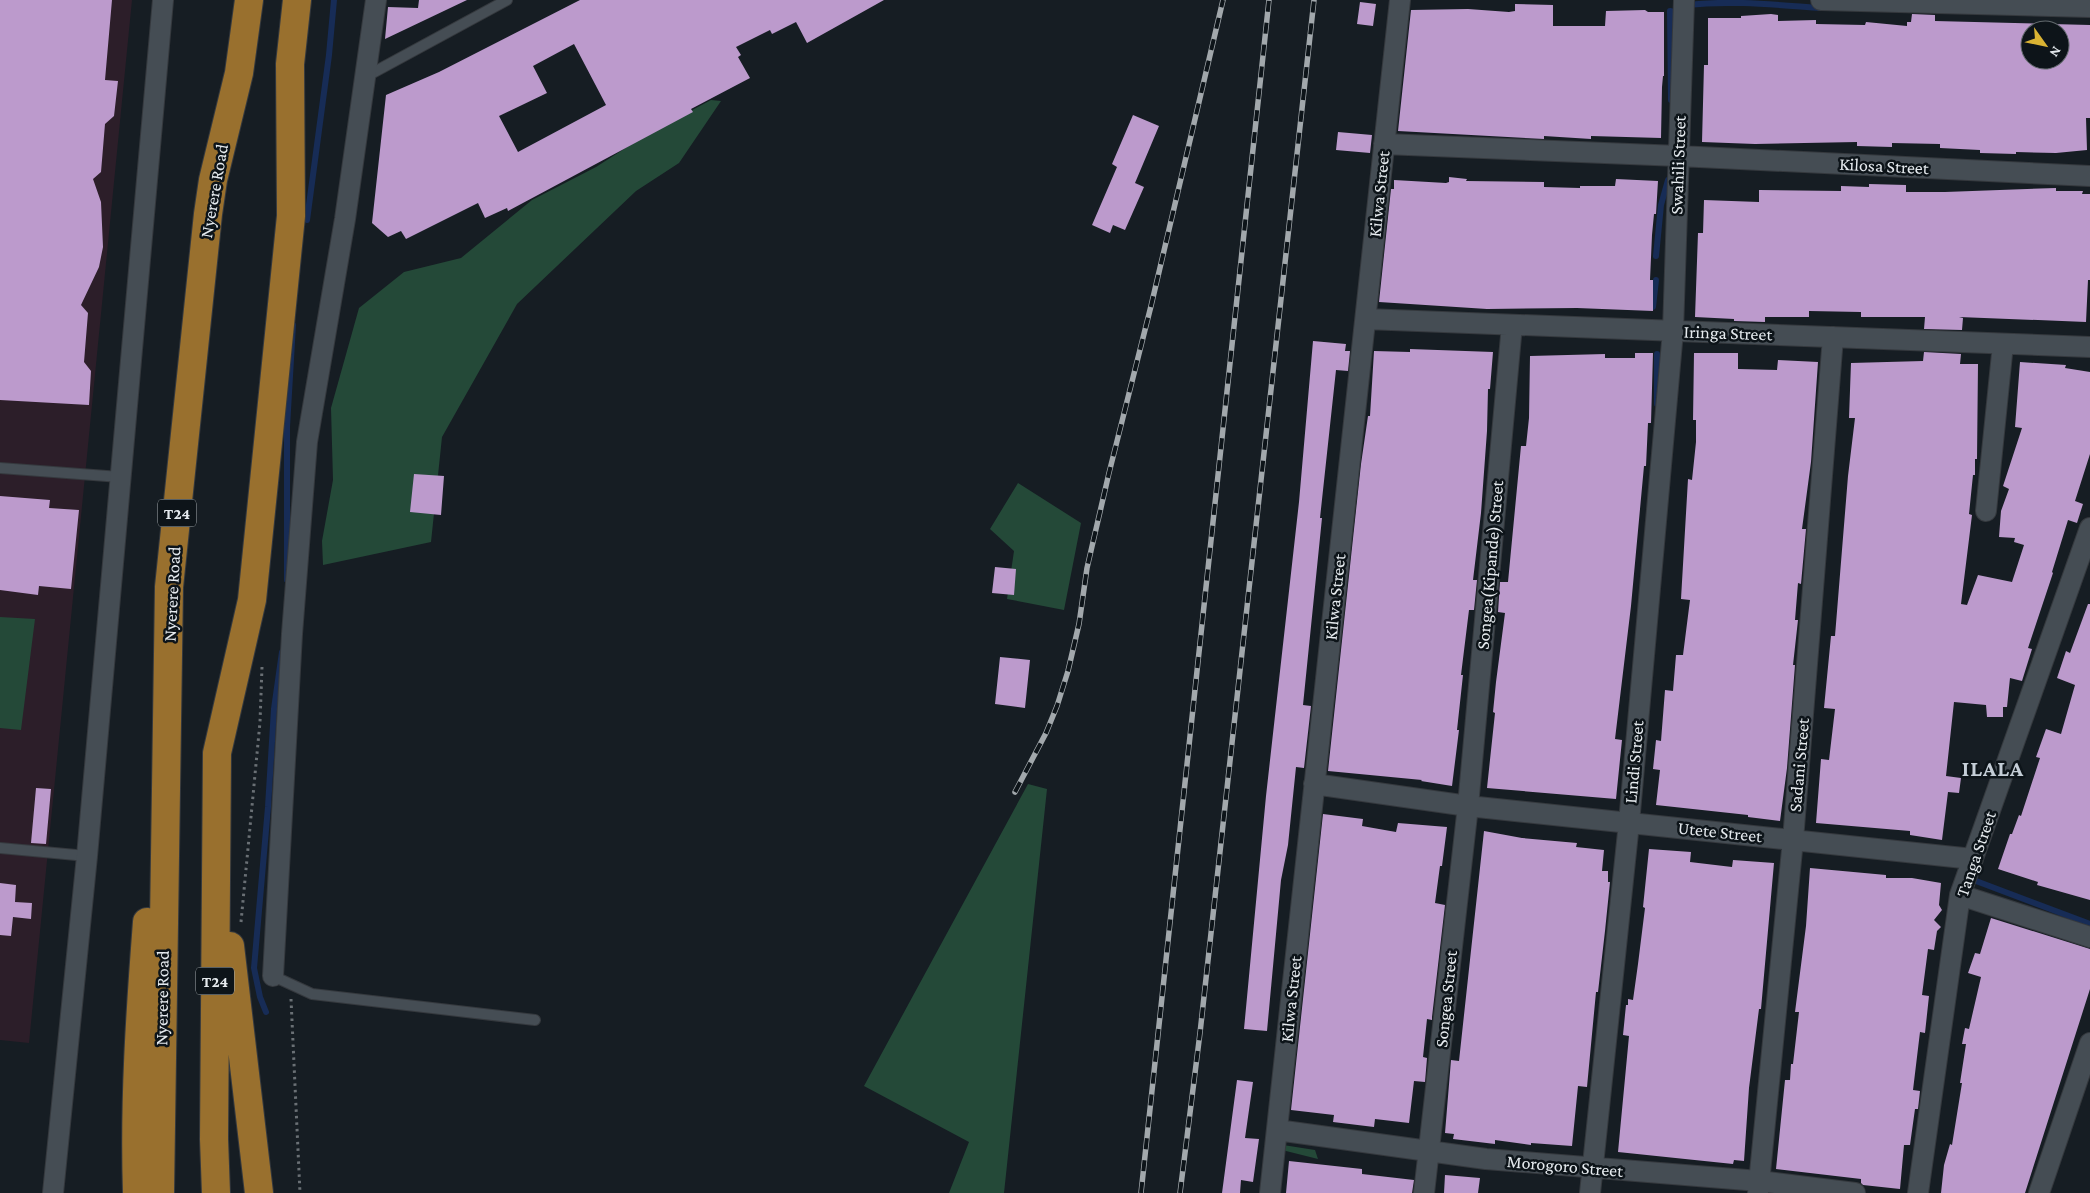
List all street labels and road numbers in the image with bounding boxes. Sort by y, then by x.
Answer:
street label: Swahili Street [1666,114,1690,215]
street label: Nyerere Road [196,142,232,240]
street label: Kilwa Street [1365,149,1394,238]
street label: Kilosa Street [1839,154,1930,178]
street label: Iringa Street [1683,321,1774,345]
street label: Songea(Kipande) Street [1473,479,1508,651]
road number: T24 [158,499,196,526]
street label: Nyerere Road [160,545,185,642]
street label: Kilwa Street [1321,552,1350,641]
street label: Sadani Street [1785,716,1813,813]
street label: Lindi Street [1620,719,1648,804]
street label: Tanga Street [1952,807,2000,900]
street label: Utete Street [1677,818,1764,846]
street label: Songea Street [1431,948,1461,1048]
street label: Nyerere Road [151,950,173,1046]
street label: Kilwa Street [1277,954,1306,1043]
road number: T24 [196,968,234,994]
street label: Morogoro Street [1506,1151,1625,1181]

